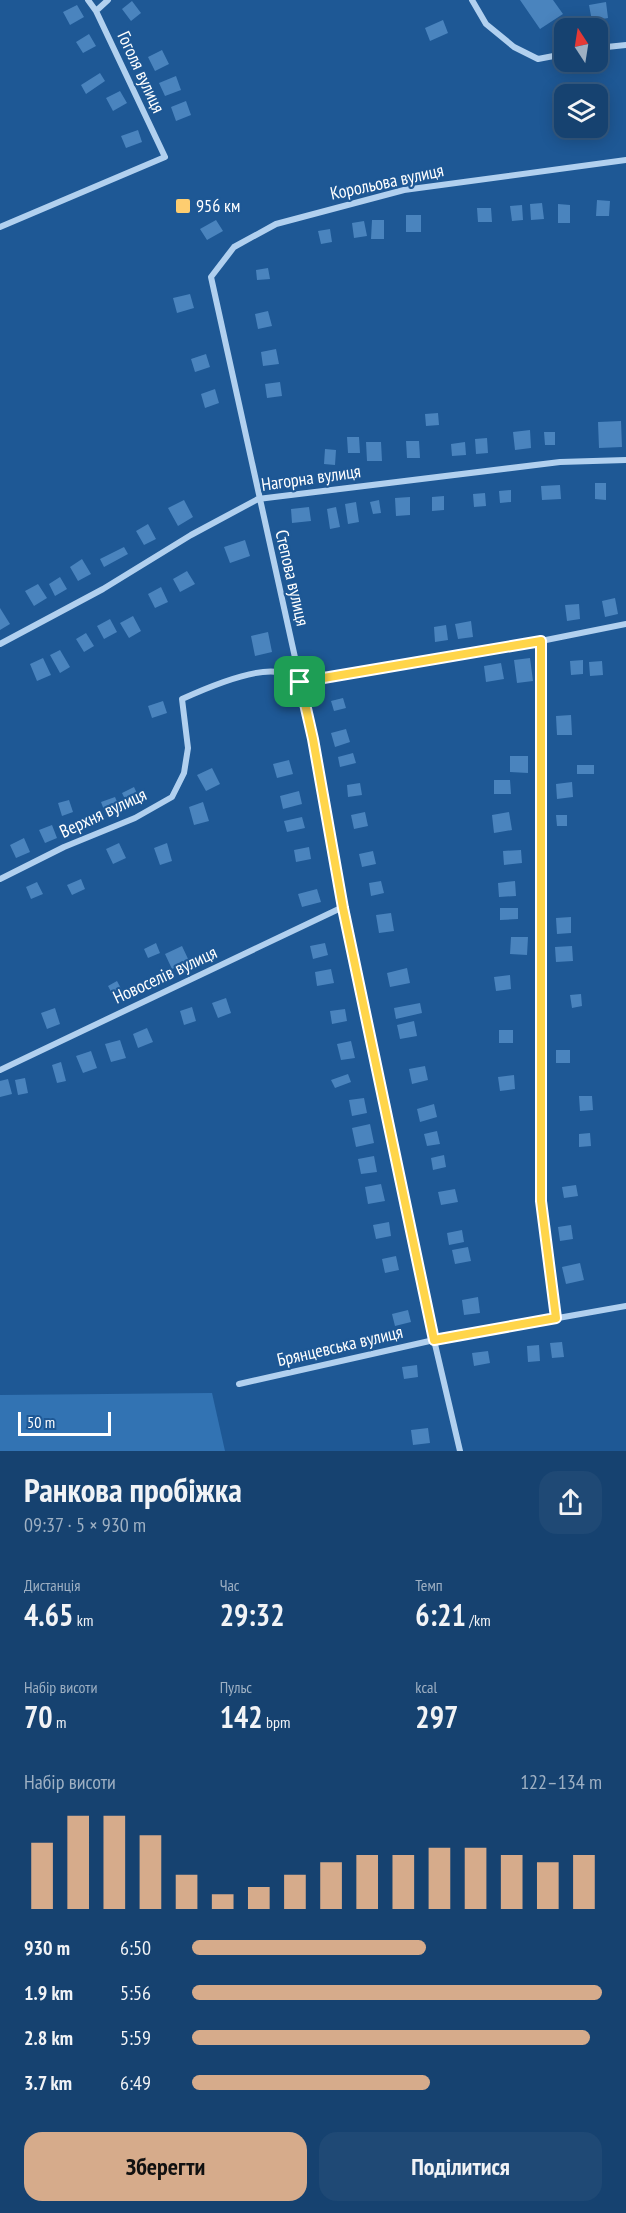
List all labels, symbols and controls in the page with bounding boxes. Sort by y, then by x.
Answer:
north arrow [554,18,608,72]
map controls [554,18,608,138]
street label: Гоголя вулиця [113,27,170,116]
button: layers [554,84,608,138]
street label: Корольова вулиця [328,158,446,205]
place label: 956 км [196,194,240,217]
marker: 956 км [174,197,192,215]
street label: Нагорна вулиця [260,459,362,496]
street label: Степова вулиця [270,528,315,628]
pin [274,656,325,707]
icon: arrive [283,665,316,698]
street label: Верхня вулиця [56,782,150,843]
street label: Новоселів вулиця [109,940,220,1009]
street label: Брянцевська вулиця [275,1320,405,1371]
scale bar [18,1409,111,1436]
text: 50 m [27,1412,55,1432]
text: Ранкова пробіжка [24,1468,242,1511]
button: share [539,1471,602,1534]
text: 09:37 · 5 × 930 m [24,1512,146,1538]
text: Дистанція [24,1575,80,1595]
text: Час [220,1575,240,1595]
text: Темп [415,1575,443,1595]
text: 4.65 [24,1595,73,1634]
text: 29:32 [220,1595,285,1634]
text: 6:21 [415,1595,466,1634]
text: km [73,1610,93,1630]
text: /km [466,1610,491,1630]
text: Набір висоти [24,1677,97,1697]
text: Пульс [220,1677,252,1697]
text: kcal [415,1677,437,1697]
text: 70 [24,1697,53,1736]
text: 142 [220,1697,263,1736]
text: 297 [415,1697,458,1736]
text: m [53,1712,67,1732]
text: bpm [263,1712,290,1732]
text: Набір висоти [24,1769,116,1795]
text: 122–134 m [520,1769,602,1795]
text: 930 m [24,1935,70,1961]
text: 6:50 [120,1935,151,1961]
text: 1.9 km [24,1980,73,2006]
text: 5:56 [120,1980,151,2006]
text: 2.8 km [24,2025,73,2051]
text: 5:59 [120,2025,151,2051]
text: 3.7 km [24,2070,72,2096]
text: 6:49 [120,2070,151,2096]
button: Зберегти [24,2132,307,2201]
button: Поділитися [319,2132,602,2201]

